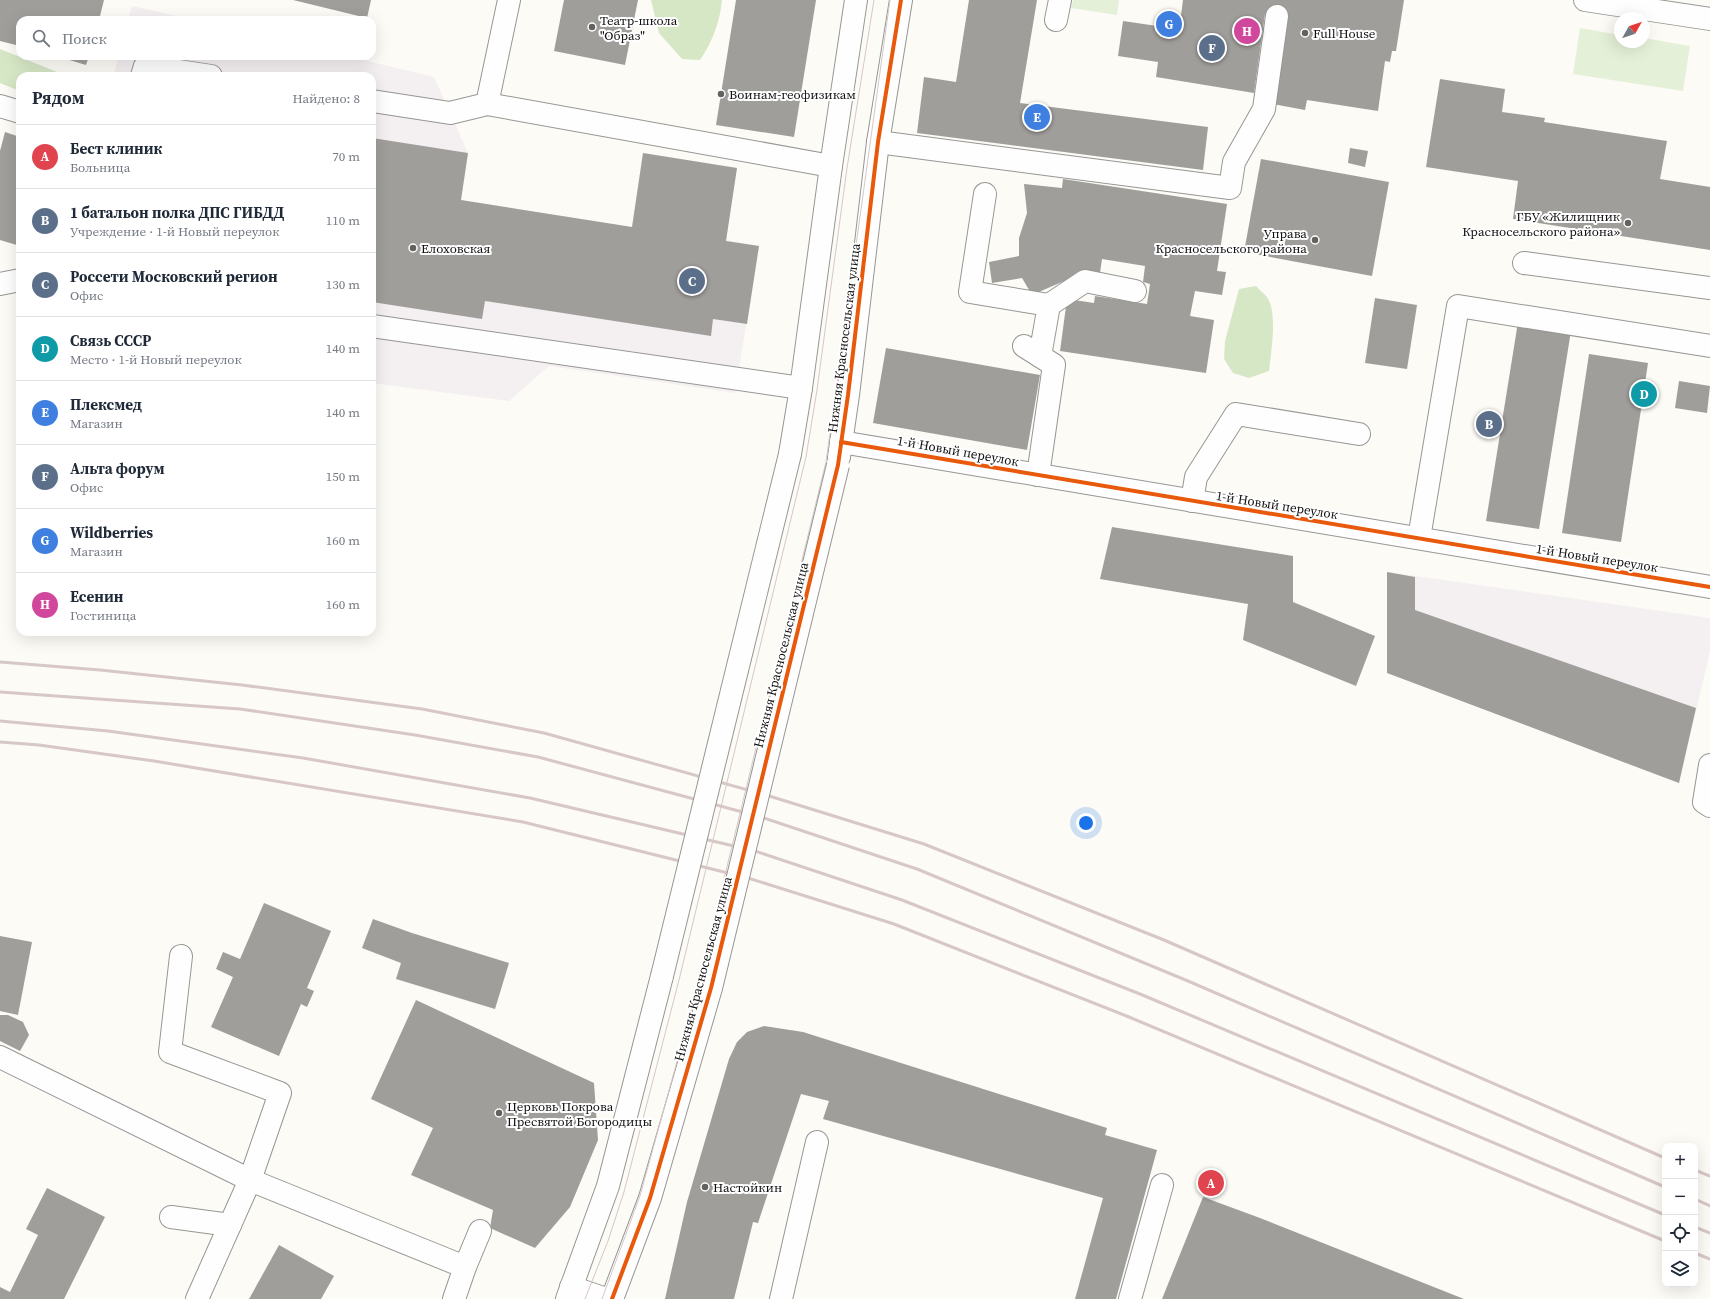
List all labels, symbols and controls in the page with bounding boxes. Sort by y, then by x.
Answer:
pin: G [1156,9,1182,39]
place label: Театр-школа "Образ" [600,12,678,44]
north arrow [1614,12,1650,48]
search box [16,16,376,60]
pin: H [1234,16,1260,46]
marker: Театр-школа "Образ" [587,22,597,32]
place label: Full House [1313,25,1376,42]
icon: search [30,27,52,49]
text: Поиск [62,28,107,49]
marker: Full House [1300,28,1310,38]
pin: F [1199,33,1225,63]
text: Рядом [32,86,84,110]
place label: Воинам-геофизикам [729,86,856,103]
marker: Воинам-геофизикам [716,89,726,99]
text: Найдено: 8 [293,90,360,107]
pin: E [1024,102,1050,132]
text: Бест клиник [70,138,162,159]
text: A [41,148,49,165]
text: 70 m [332,148,360,165]
text: Больница [70,159,130,176]
text: 1 батальон полка ДПС ГИБДД [70,202,284,223]
place label: ГБУ «Жилищник Красносельского района» [1462,208,1620,240]
text: B [41,212,49,229]
text: 110 m [326,212,360,229]
marker: ГБУ «Жилищник Красносельского района» [1623,218,1633,228]
text: Учреждение · 1-й Новый переулок [70,223,279,240]
place label: Управа Красносельского района [1156,225,1307,257]
marker: Управа Красносельского района [1310,235,1320,245]
place label: Елоховская [421,240,490,257]
street label: Нижняя Красносельская улица [824,242,864,434]
marker: Елоховская [408,243,418,253]
text: Россети Московский регион [70,266,278,287]
pin: C [679,266,705,296]
text: C [41,276,49,293]
text: 130 m [326,276,360,293]
text: Офис [70,287,103,304]
text: Связь СССР [70,330,151,351]
text: D [40,340,50,357]
text: 140 m [326,340,360,357]
text: Место · 1-й Новый переулок [70,351,242,368]
pin: D [1631,379,1657,409]
text: Плексмед [70,394,142,415]
text: E [41,404,49,421]
text: 140 m [326,404,360,421]
pin: B [1476,409,1502,439]
text: Магазин [70,415,123,432]
street label: 1-й Новый переулок [896,432,1020,470]
text: Альта форум [70,458,165,479]
text: F [41,468,49,485]
text: 150 m [326,468,360,485]
text: Офис [70,479,103,496]
street label: 1-й Новый переулок [1215,487,1339,523]
text: Wildberries [70,522,153,543]
text: G [41,532,49,549]
text: 160 m [326,532,360,549]
street label: 1-й Новый переулок [1535,540,1659,576]
text: Магазин [70,543,123,560]
street label: Нижняя Красносельская улица [750,560,812,750]
text: Есенин [70,586,123,607]
text: H [40,596,50,613]
text: 160 m [326,596,360,613]
text: Гостиница [70,607,136,624]
your location [1076,813,1096,833]
street label: Нижняя Красносельская улица [670,874,736,1063]
place label: Церковь Покрова Пресвятой Богородицы [507,1098,652,1130]
marker: Церковь Покрова Пресвятой Богородицы [494,1108,504,1118]
map controls [1662,1143,1698,1287]
button: + [1662,1143,1698,1179]
pin: A [1198,1168,1224,1198]
place label: Настойкин [713,1179,782,1196]
button: − [1662,1179,1698,1215]
marker: Настойкин [700,1182,710,1192]
button: locate [1662,1215,1698,1251]
button: layers [1662,1251,1698,1287]

